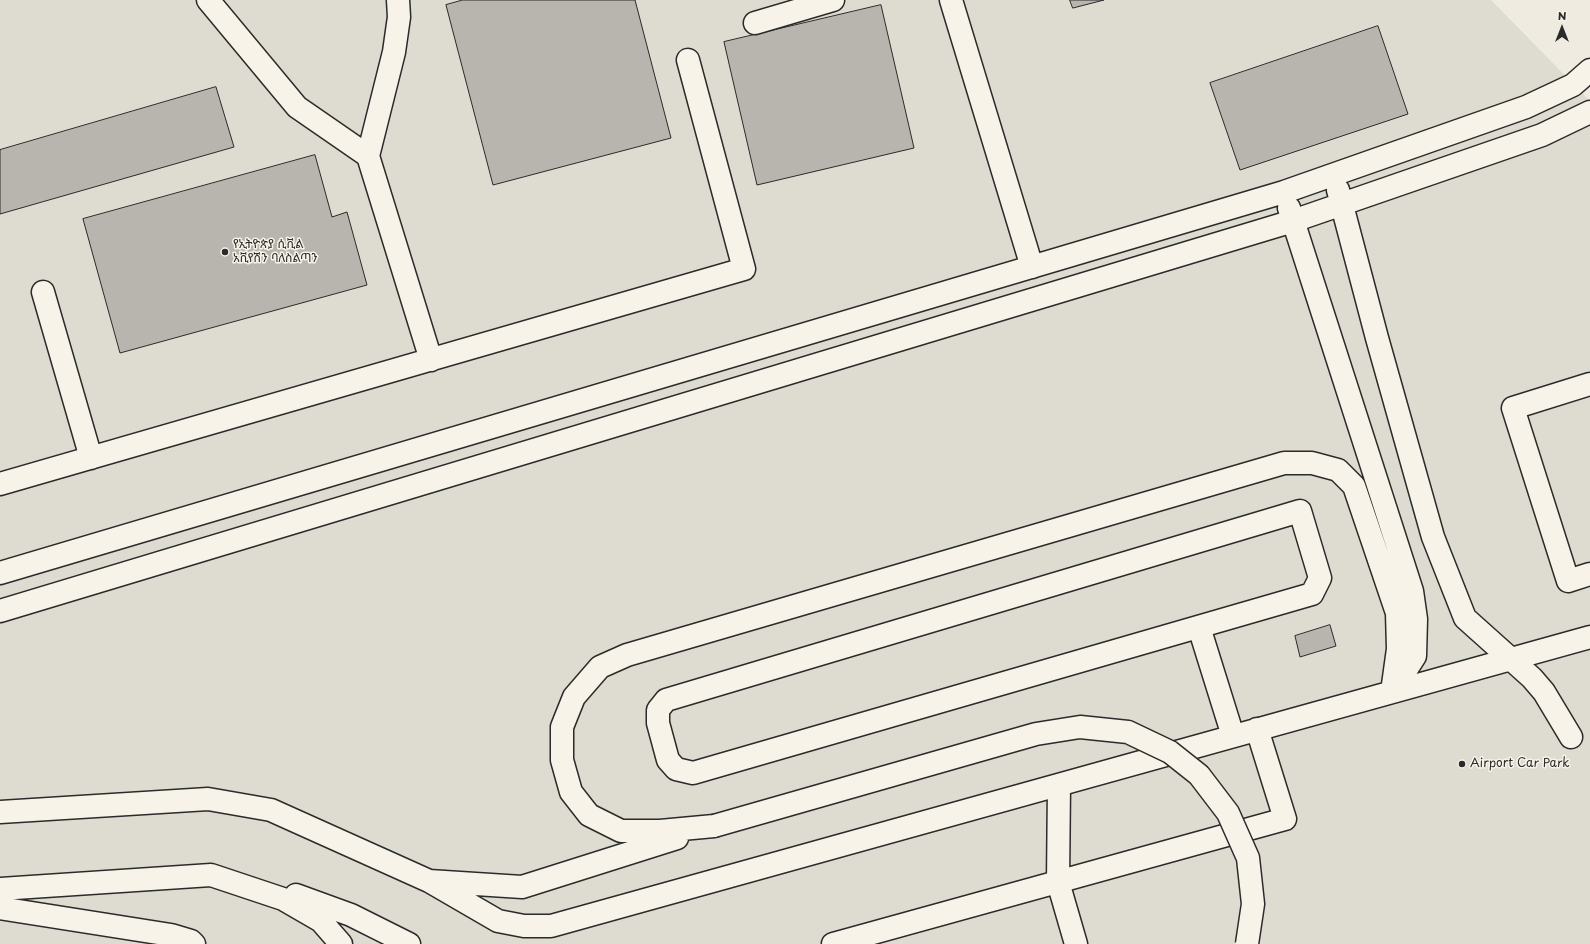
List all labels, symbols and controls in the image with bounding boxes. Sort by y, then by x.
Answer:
text: N [1558,7,1566,24]
north arrow [1542,8,1582,48]
place label: የኢትዮጵያ ሲቪል አቪየሽን ባለስልጣን [233,238,317,266]
marker: የኢትዮጵያ ሲቪል አቪየሽን ባለስልጣን [220,247,230,257]
place label: Airport Car Park [1470,757,1570,771]
marker: Airport Car Park [1457,759,1467,769]

